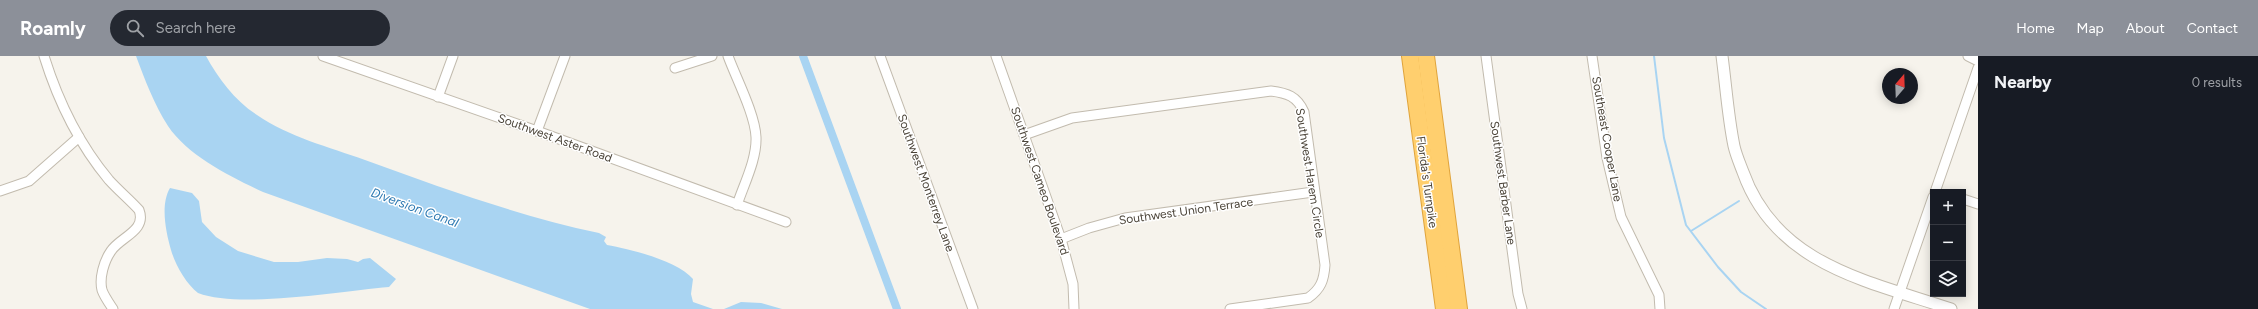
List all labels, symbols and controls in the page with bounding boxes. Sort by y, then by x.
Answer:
search box [110,10,390,46]
text: Roamly [20,17,86,40]
icon: search [124,17,146,39]
text: Search here [156,19,236,37]
text: Home [2016,20,2055,37]
text: Map [2077,20,2104,37]
text: About [2126,20,2165,37]
text: Contact [2187,20,2238,37]
north arrow [1882,68,1918,104]
text: Nearby [1994,72,2052,92]
street label: Southeast Cooper Lane [1589,75,1625,203]
text: 0 results [2192,75,2242,90]
street label: Southwest Cameo Boulevard [1008,105,1072,257]
street label: Southwest Harem Circle [1293,107,1327,239]
street label: Southwest Aster Road [496,111,614,165]
street label: Southwest Monterrey Lane [895,112,958,254]
street label: Southwest Barber Lane [1487,120,1519,246]
street label: Florida's Turnpike [1414,135,1440,229]
water label: Diversion Canal [369,185,461,230]
map controls [1930,189,1966,297]
button: + [1930,189,1966,225]
street label: Southwest Union Terrace [1118,195,1254,227]
button: − [1930,225,1966,261]
button: layers [1930,261,1966,297]

